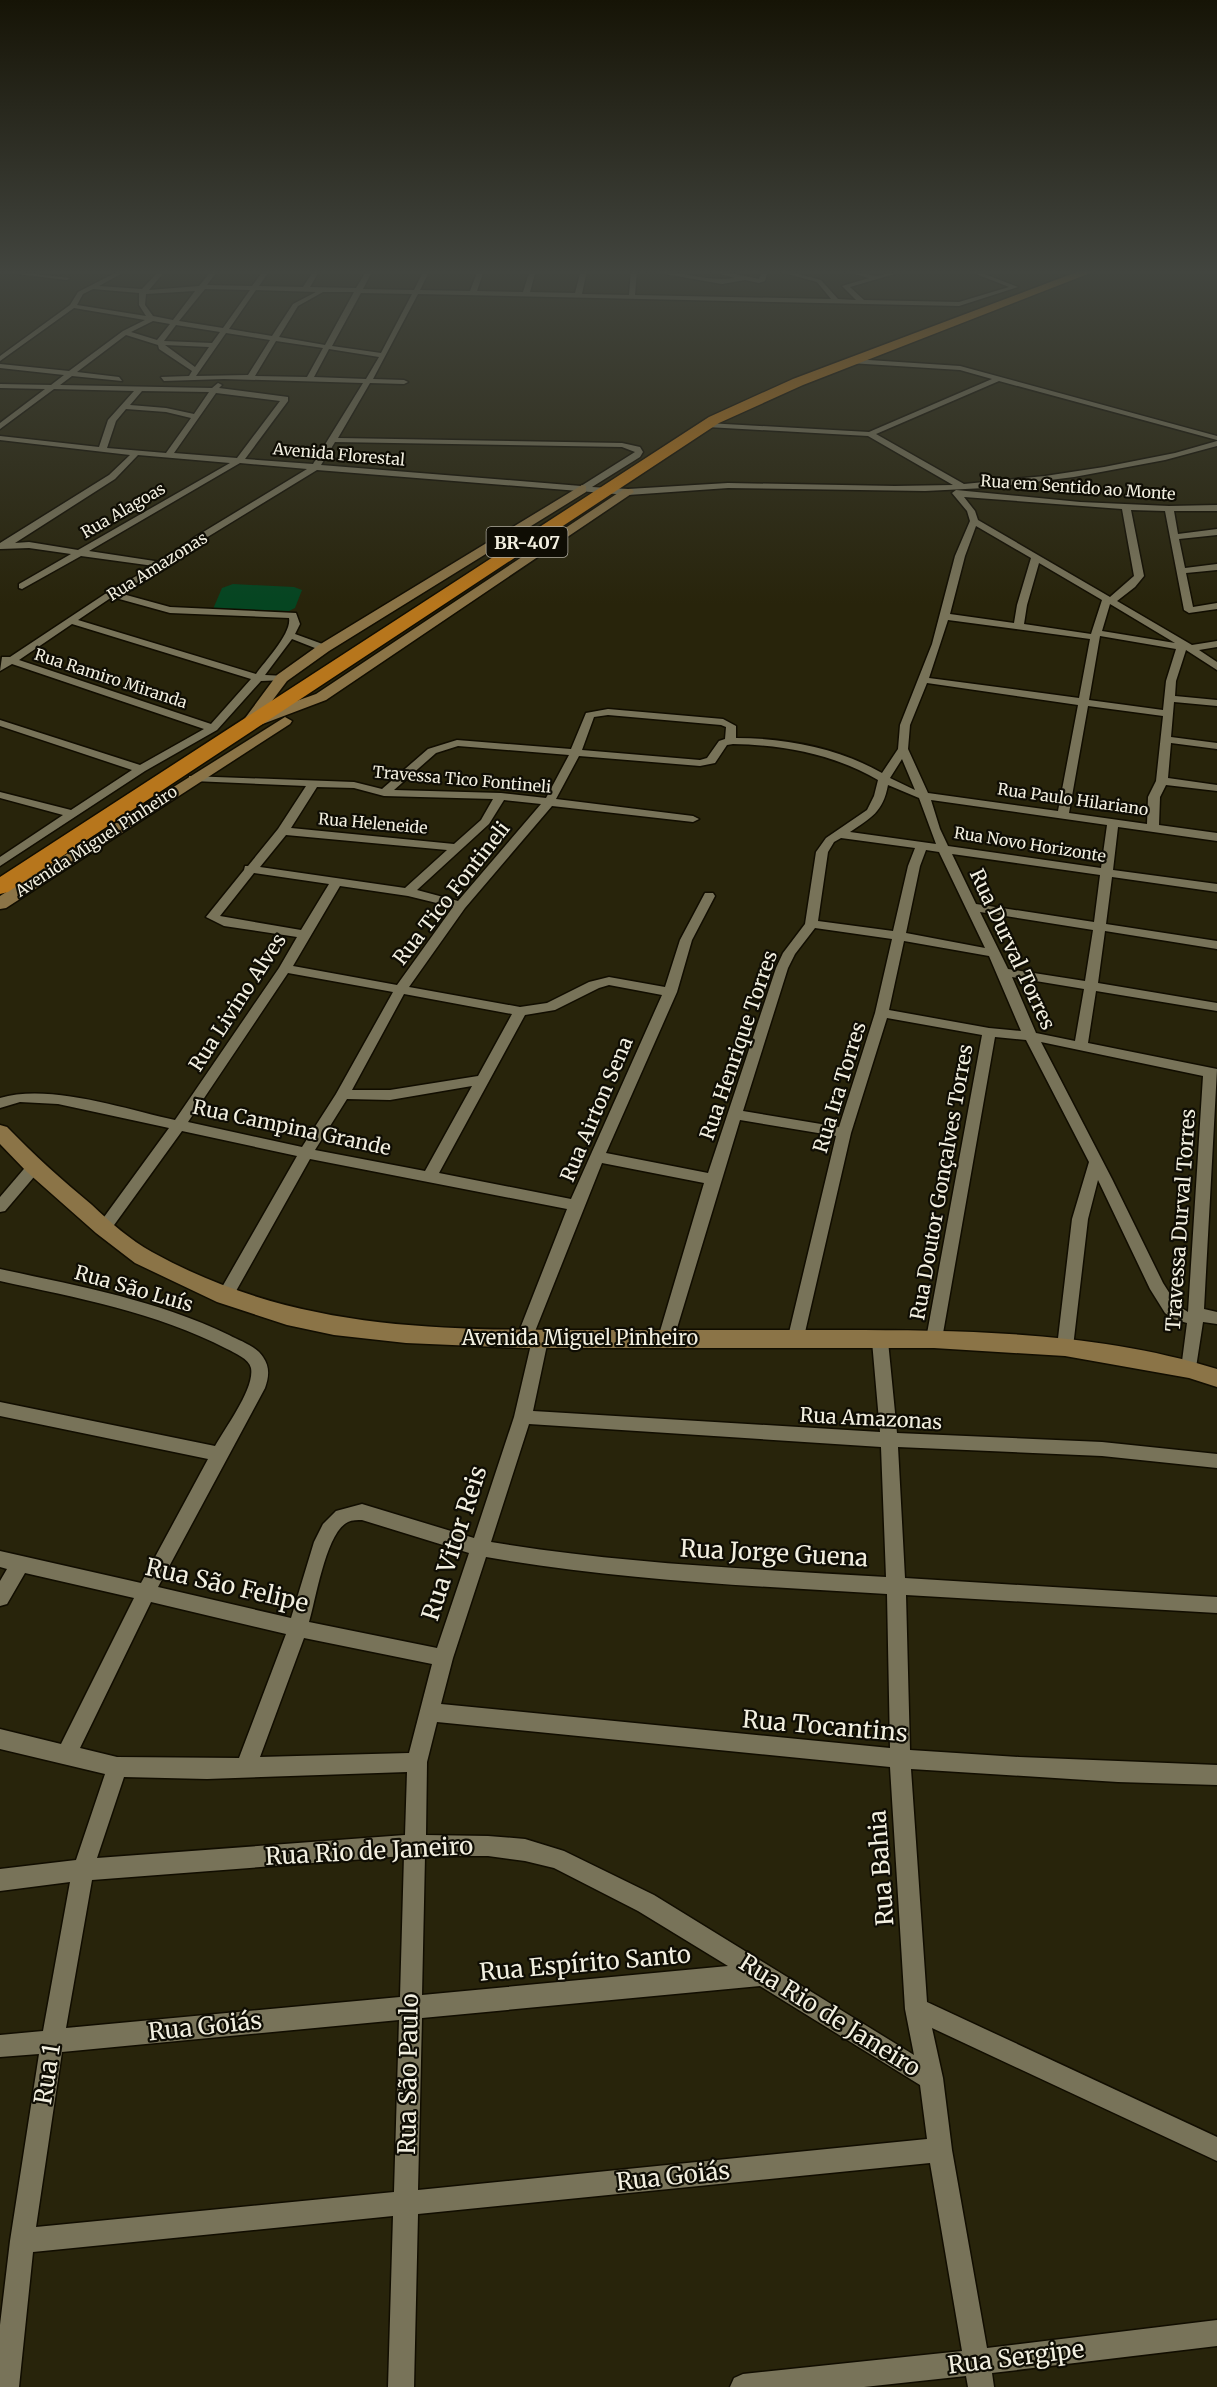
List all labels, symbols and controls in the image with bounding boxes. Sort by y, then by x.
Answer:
street label: Avenida Florestal [271,438,406,470]
street label: Rua em Sentido ao Monte [980,470,1176,504]
street label: Rua Alagoas [77,478,169,542]
street label: Rua Amazonas [103,527,211,605]
road number: BR-407 [486,527,568,557]
street label: Rua Ramiro Miranda [32,644,190,712]
street label: Travessa Tico Fontineli [372,761,552,797]
street label: Rua Paulo Hilariano [996,779,1150,819]
street label: Avenida Miguel Pinheiro [10,781,181,901]
street label: Rua Heleneide [318,808,428,838]
street label: Rua Tico Fontineli [387,816,515,970]
street label: Rua Novo Horizonte [953,822,1107,866]
street label: Rua Durval Torres [965,865,1061,1033]
street label: Rua Livino Alves [183,928,291,1076]
street label: Rua Henrique Torres [694,947,782,1143]
street label: Rua Ira Torres [807,1018,871,1156]
street label: Rua Airton Sena [554,1033,638,1185]
street label: Rua Doutor Gonçalves Torres [904,1042,978,1322]
street label: Rua Campina Grande [191,1094,393,1160]
street label: Travessa Durval Torres [1160,1108,1200,1332]
street label: Rua São Luís [72,1259,196,1317]
street label: Avenida Miguel Pinheiro [461,1325,699,1350]
street label: Rua Amazonas [799,1402,943,1434]
street label: Rua Vitor Reis [414,1462,494,1624]
street label: Rua Jorge Guena [679,1533,869,1573]
street label: Rua São Felipe [142,1551,312,1619]
street label: Rua Tocantins [741,1703,909,1749]
street label: Rua Bahia [861,1809,901,1927]
street label: Rua Rio de Janeiro [264,1830,474,1872]
street label: Rua Espírito Santo [478,1938,692,1988]
street label: Rua Rio de Janeiro [733,1947,927,2083]
street label: Rua São Paulo [391,1993,425,2155]
street label: Rua Goiás [147,2005,263,2047]
street label: Rua 1 [27,2041,67,2106]
street label: Rua Goiás [615,2155,731,2197]
street label: Rua Sergipe [946,2333,1086,2381]

